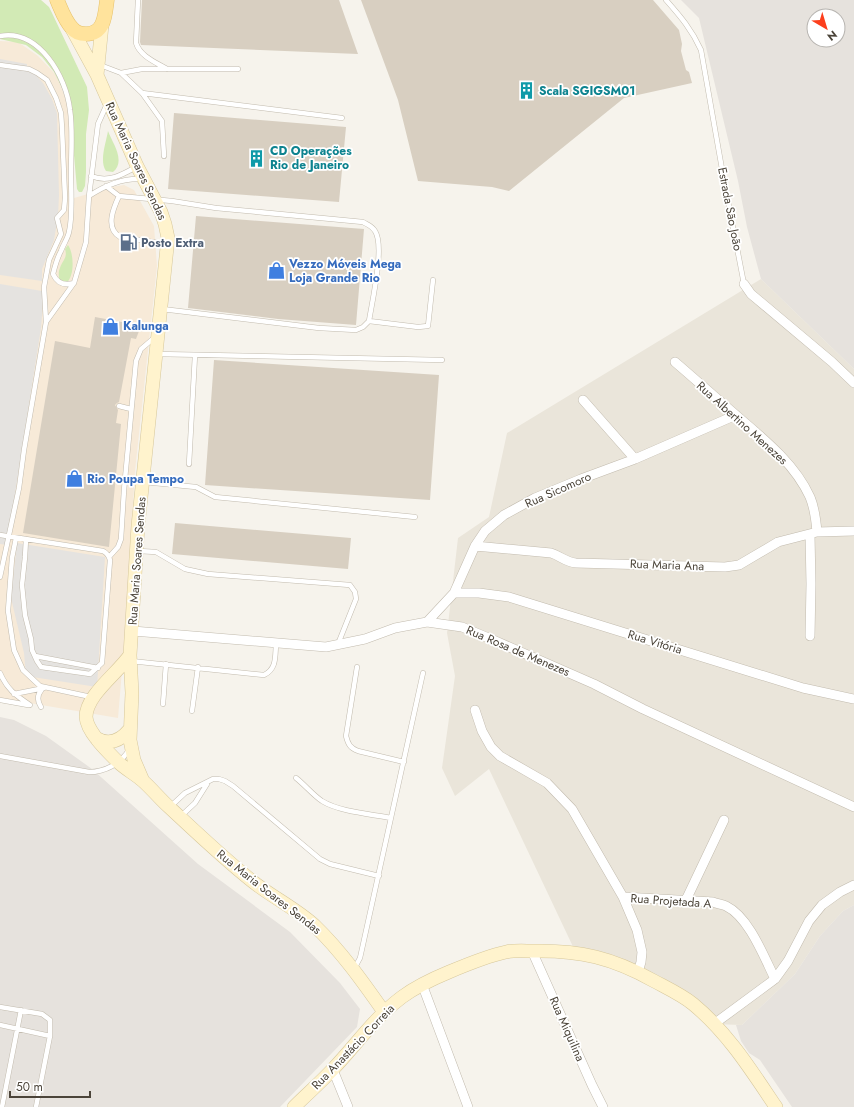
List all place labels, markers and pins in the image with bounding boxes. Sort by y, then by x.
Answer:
building icon: Scala SGIGSM01 [516,81,536,101]
place label: Scala SGIGSM01 [539,82,635,100]
place label: CD Operações Rio de Janeiro [270,142,352,174]
building icon: CD Operações Rio de Janeiro [247,148,267,168]
fuel station icon: Posto Extra [118,233,138,253]
place label: Posto Extra [141,234,204,252]
place label: Vezzo Móveis Mega Loja Grande Rio [288,255,401,287]
shop icon: Vezzo Móveis Mega Loja Grande Rio [266,261,286,281]
shop icon: Kalunga [100,316,120,336]
place label: Kalunga [123,317,169,335]
shop icon: Rio Poupa Tempo [64,469,84,489]
place label: Rio Poupa Tempo [87,470,184,488]

